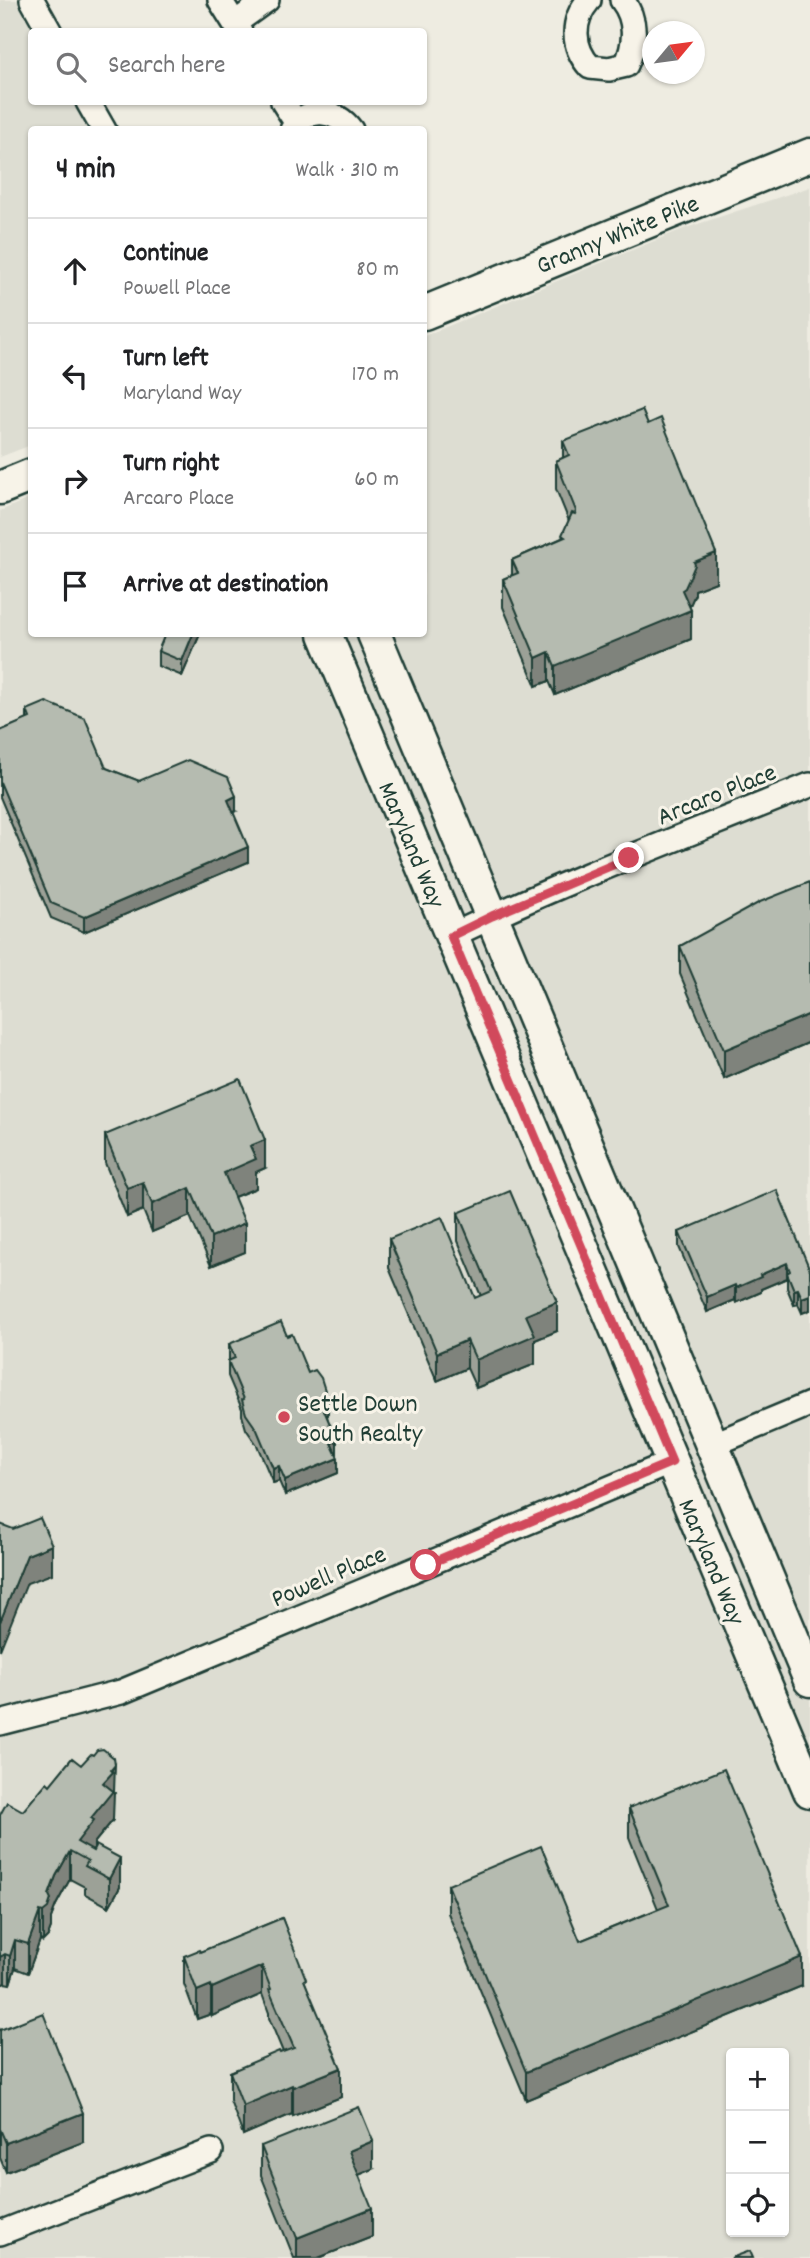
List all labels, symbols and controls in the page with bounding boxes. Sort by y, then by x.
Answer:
north arrow [642,21,705,84]
search box [28,28,427,105]
icon: search [52,48,90,86]
text: Search here [108,48,226,85]
text: 4 min [56,150,115,193]
text: Walk · 310 m [295,155,399,188]
street label: Granny White Pike [531,187,705,286]
text: Continue [123,236,208,273]
icon: ahead [56,252,94,290]
text: 80 m [356,254,399,287]
text: Powell Place [123,273,231,306]
text: Turn left [123,341,209,378]
icon: left [56,357,94,395]
text: 170 m [352,359,399,392]
text: Maryland Way [123,378,241,411]
text: Turn right [123,446,220,483]
icon: right [56,462,94,500]
text: 60 m [354,464,399,497]
text: Arcaro Place [123,483,234,516]
icon: arrive [56,567,94,605]
text: Arrive at destination [123,567,328,604]
street label: Arcaro Place [652,756,783,837]
street label: Maryland Way [367,777,453,915]
route end [613,842,644,873]
place label: Settle Down South Realty [298,1387,423,1454]
marker: Settle Down South Realty [276,1409,292,1425]
street label: Maryland Way [667,1494,753,1632]
street label: Powell Place [266,1537,393,1619]
route start [410,1549,441,1580]
map controls [726,2048,789,2237]
button: + [726,2048,789,2111]
button: − [726,2111,789,2174]
button: locate [726,2174,789,2237]

